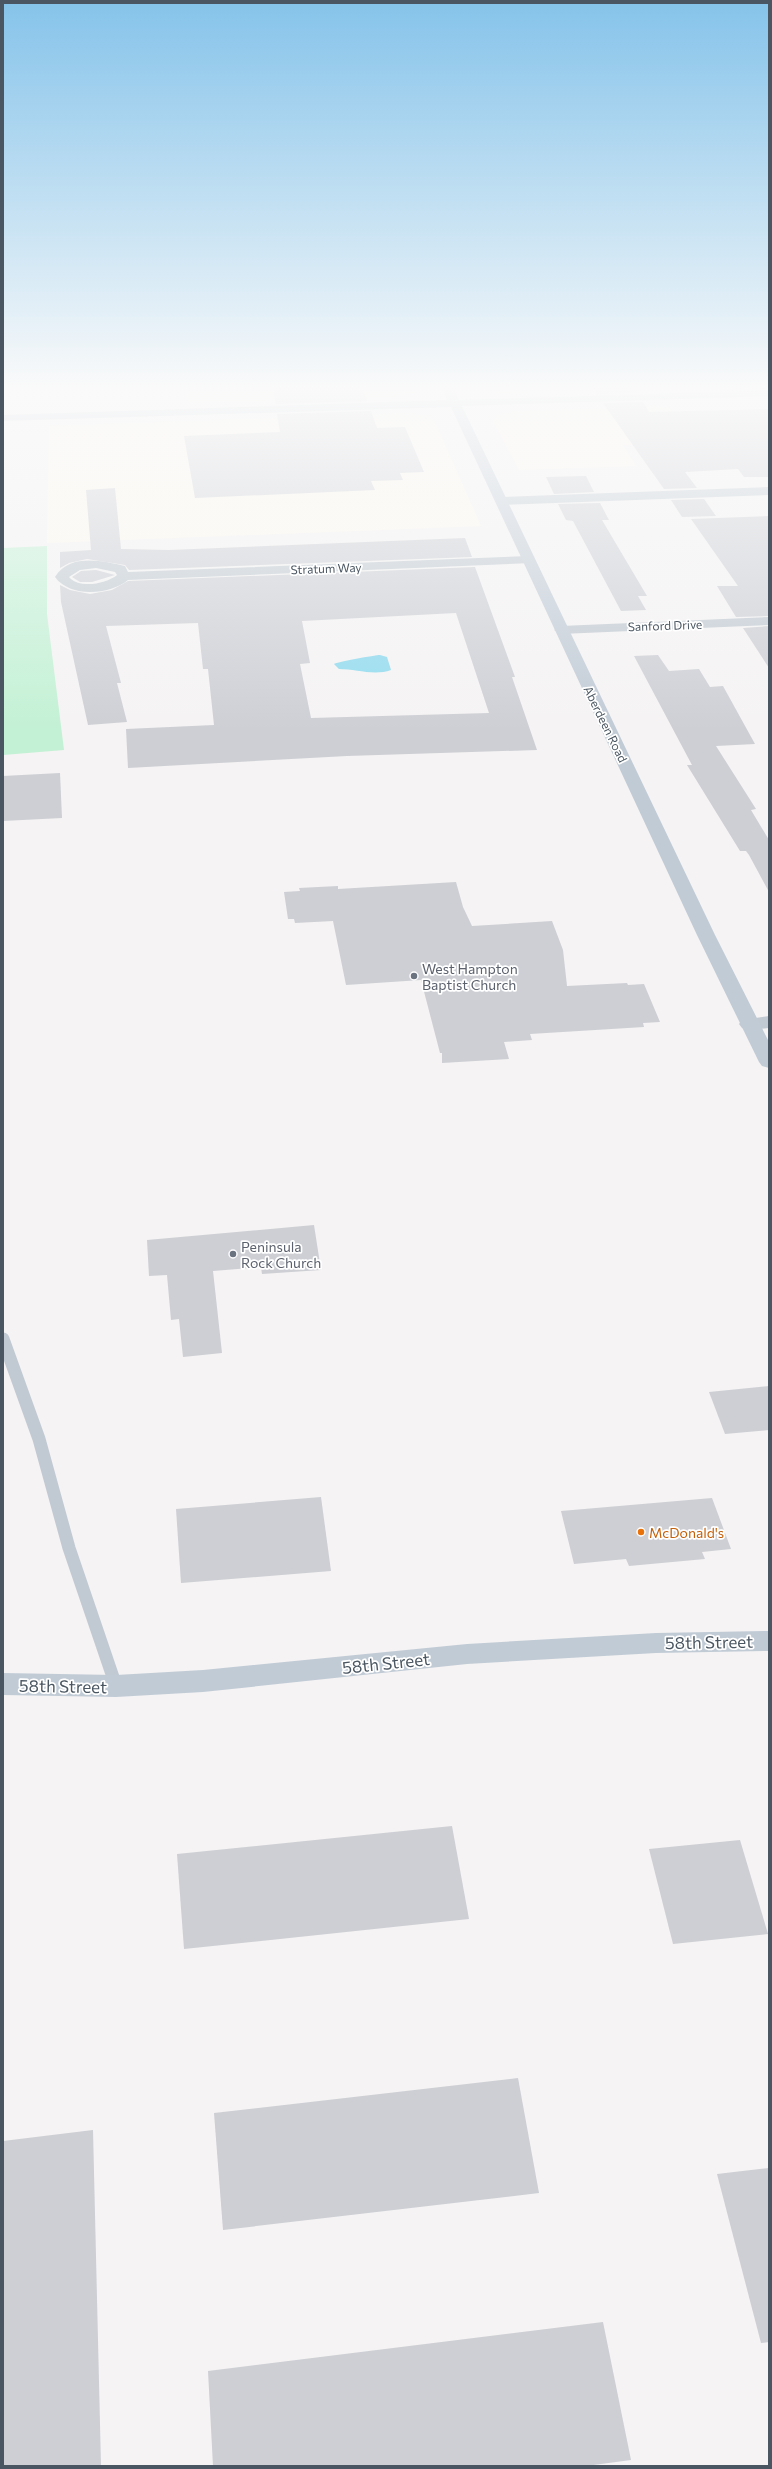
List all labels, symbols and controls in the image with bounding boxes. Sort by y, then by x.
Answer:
street label: Stratum Way [290,560,362,576]
street label: Sanford Drive [627,617,703,633]
street label: Aberdeen Road [581,684,631,764]
place label: West Hampton Baptist Church [422,960,518,993]
marker: West Hampton Baptist Church [409,971,419,981]
place label: Peninsula Rock Church [241,1238,321,1271]
marker: Peninsula Rock Church [228,1249,238,1259]
place label: McDonald's [649,1524,724,1541]
marker: McDonald's [636,1527,646,1537]
street label: 58th Street [665,1631,753,1653]
street label: 58th Street [341,1648,431,1678]
street label: 58th Street [19,1675,107,1697]

